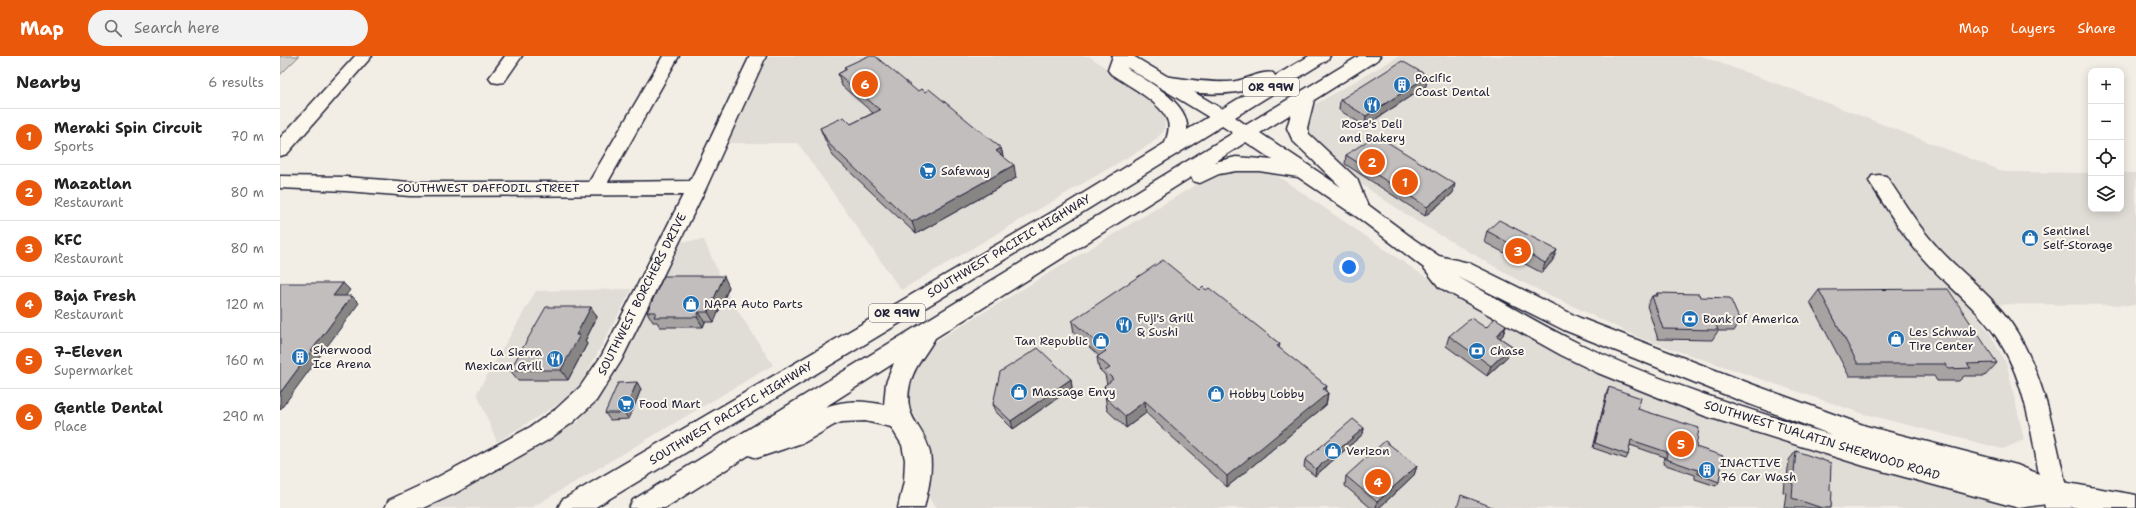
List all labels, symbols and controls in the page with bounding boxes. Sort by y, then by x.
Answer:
search box [88,10,368,46]
text: Map [20,16,64,41]
icon: search [102,17,124,39]
text: Search here [134,18,220,38]
text: Map [1959,19,1989,37]
text: Layers [2011,19,2055,37]
text: Share [2077,19,2116,37]
map controls [2088,68,2124,212]
button: + [2088,68,2124,104]
pin: 6 [852,69,878,99]
place label: Pacific Coast Dental [1415,70,1490,100]
text: Nearby [16,71,81,93]
text: 6 results [208,74,264,91]
building icon: Pacific Coast Dental [1392,75,1412,95]
road number: OR 99W [1243,78,1299,96]
restaurant icon: Rose's Deli and Bakery [1362,95,1382,115]
button: − [2088,104,2124,140]
place label: Rose's Deli and Bakery [1339,116,1405,146]
text: Meraki Spin Circuit [54,118,202,138]
text: 1 [26,128,32,145]
text: 70 m [230,128,264,145]
text: Sports [54,138,94,155]
button: locate [2088,140,2124,176]
pin: 2 [1359,147,1385,177]
supermarket icon: Safeway [918,161,938,181]
place label: Safeway [941,163,990,179]
pin: 1 [1392,167,1418,197]
text: Mazatlan [54,174,132,194]
button: layers [2088,176,2124,212]
street label: SOUTHWEST DAFFODIL STREET [397,180,580,196]
text: 2 [24,184,34,201]
text: 80 m [230,184,264,201]
street label: SOUTHWEST PACIFIC HIGHWAY [924,190,1094,301]
text: Restaurant [54,194,124,211]
street label: SOUTHWEST BORCHERS DRIVE [594,210,690,378]
place label: Sentinel Self-Storage [2043,223,2113,253]
shop icon: Sentinel Self-Storage [2020,228,2040,248]
text: KFC [54,230,82,250]
pin: 3 [1505,236,1531,266]
text: 3 [24,240,34,257]
text: 80 m [230,240,264,257]
text: Restaurant [54,250,124,267]
your location [1339,257,1359,277]
text: Baja Fresh [54,286,136,306]
shop icon: NAPA Auto Parts [681,294,701,314]
text: 4 [24,296,34,313]
text: 120 m [226,296,264,313]
place label: NAPA Auto Parts [704,296,803,312]
road number: OR 99W [869,304,925,322]
text: Restaurant [54,306,124,323]
bank icon: Bank of America [1680,309,1700,329]
place label: Fuji's Grill & Sushi [1137,310,1194,340]
place label: Bank of America [1703,311,1799,327]
restaurant icon: Fuji's Grill & Sushi [1114,315,1134,335]
place label: Les Schwab Tire Center [1909,324,1976,354]
shop icon: Les Schwab Tire Center [1886,329,1906,349]
shop icon: Tan Republic [1091,331,1111,351]
place label: Tan Republic [1015,333,1088,349]
bank icon: Chase [1467,341,1487,361]
text: 7-Eleven [54,342,123,362]
place label: Sherwood Ice Arena [313,342,372,372]
place label: Chase [1490,343,1525,359]
place label: La Sierra Mexican Grill [465,344,543,374]
building icon: Sherwood Ice Arena [290,347,310,367]
restaurant icon: La Sierra Mexican Grill [545,349,565,369]
text: 5 [25,352,33,369]
text: 160 m [226,352,264,369]
street label: SOUTHWEST PACIFIC HIGHWAY [646,357,816,468]
text: Supermarket [54,362,133,379]
shop icon: Massage Envy [1009,382,1029,402]
place label: Massage Envy [1032,384,1116,400]
shop icon: Hobby Lobby [1206,384,1226,404]
place label: Hobby Lobby [1229,386,1305,402]
supermarket icon: Food Mart [616,394,636,414]
place label: Food Mart [639,396,701,412]
street label: SOUTHWEST TUALATIN SHERWOOD ROAD [1702,396,1942,484]
text: Gentle Dental [54,398,163,418]
text: 6 [24,408,34,425]
text: 290 m [222,408,264,425]
text: Place [54,418,87,435]
pin: 5 [1668,429,1694,459]
shop icon: Verizon [1323,441,1343,461]
place label: Verizon [1346,443,1390,459]
place label: INACTIVE 76 Car Wash [1720,455,1796,485]
building icon: INACTIVE 76 Car Wash [1697,460,1717,480]
pin: 4 [1365,467,1391,497]

